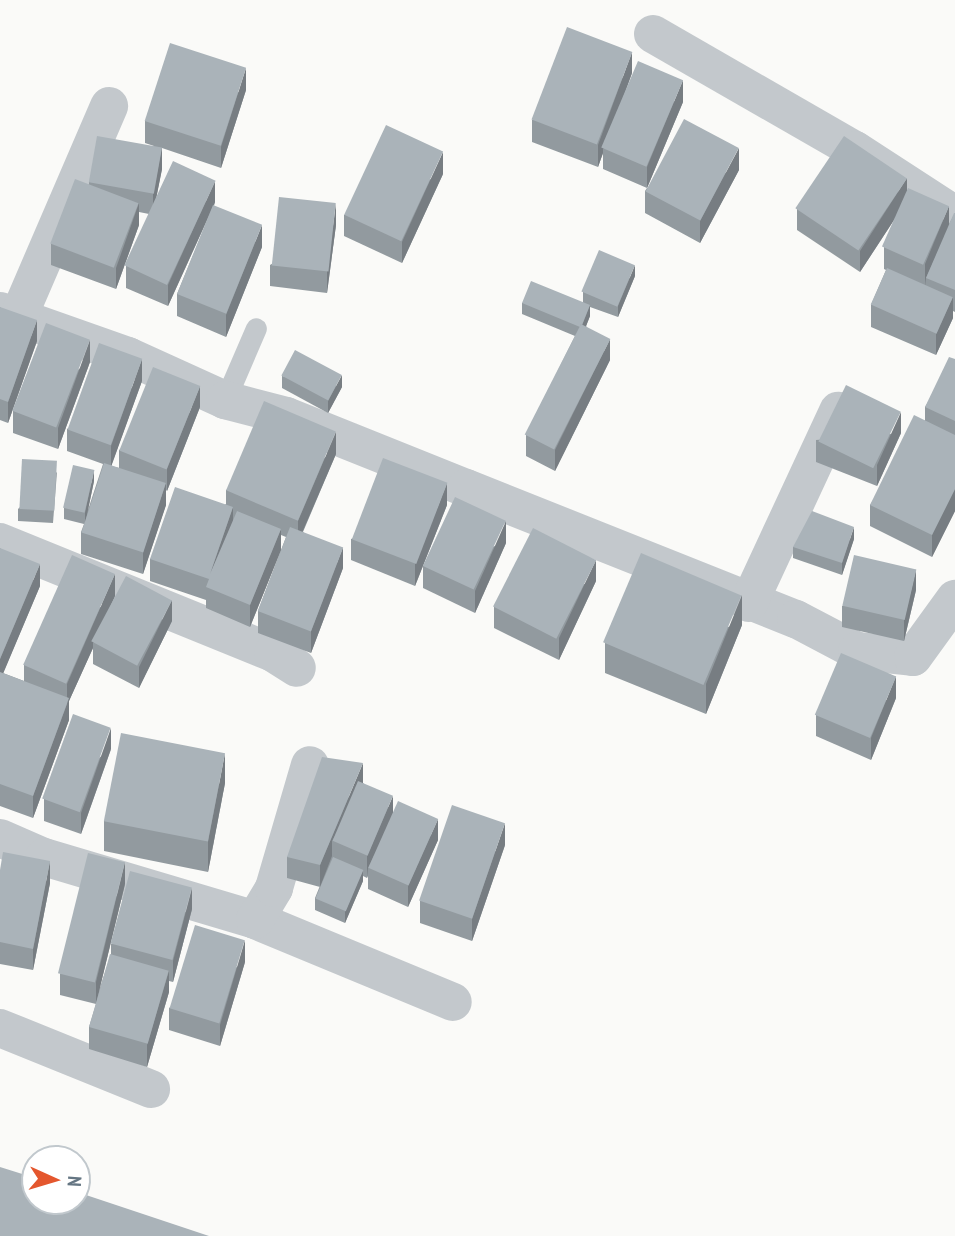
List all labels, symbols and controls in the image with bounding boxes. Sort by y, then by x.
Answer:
north arrow [21,1145,91,1215]
text: N [63,1175,87,1187]

